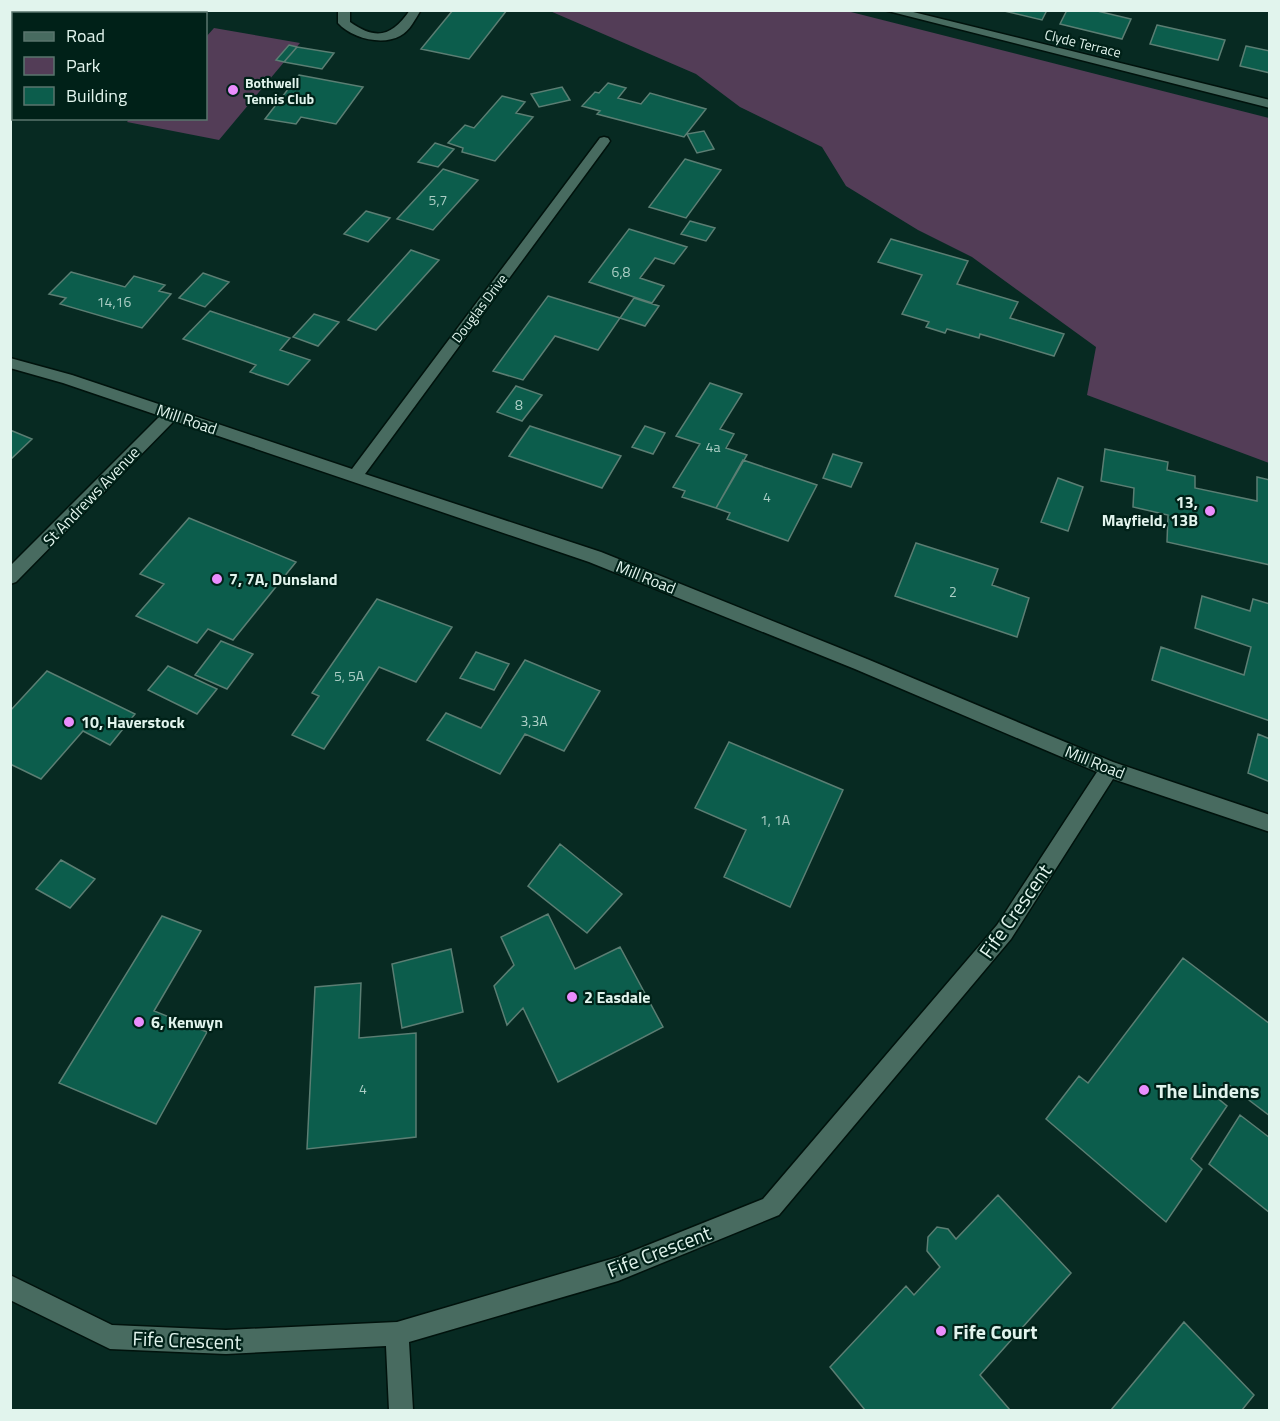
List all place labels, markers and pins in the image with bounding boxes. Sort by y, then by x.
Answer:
place label: Bothwell Tennis Club [245,72,314,109]
marker: Bothwell Tennis Club [226,83,240,97]
place label: 13, Mayfield, 13B [1102,490,1198,532]
marker: 13, Mayfield, 13B [1203,504,1217,518]
place label: 7, 7A, Dunsland [229,567,338,591]
marker: 7, 7A, Dunsland [210,572,224,586]
place label: 10, Haverstock [81,710,186,734]
marker: 10, Haverstock [62,715,76,729]
place label: 2 Easdale [584,985,651,1009]
marker: 2 Easdale [565,990,579,1004]
place label: 6, Kenwyn [151,1010,223,1034]
marker: 6, Kenwyn [132,1015,146,1029]
place label: The Lindens [1156,1075,1260,1106]
marker: The Lindens [1137,1083,1151,1097]
place label: Fife Court [953,1316,1038,1347]
marker: Fife Court [934,1324,948,1338]

